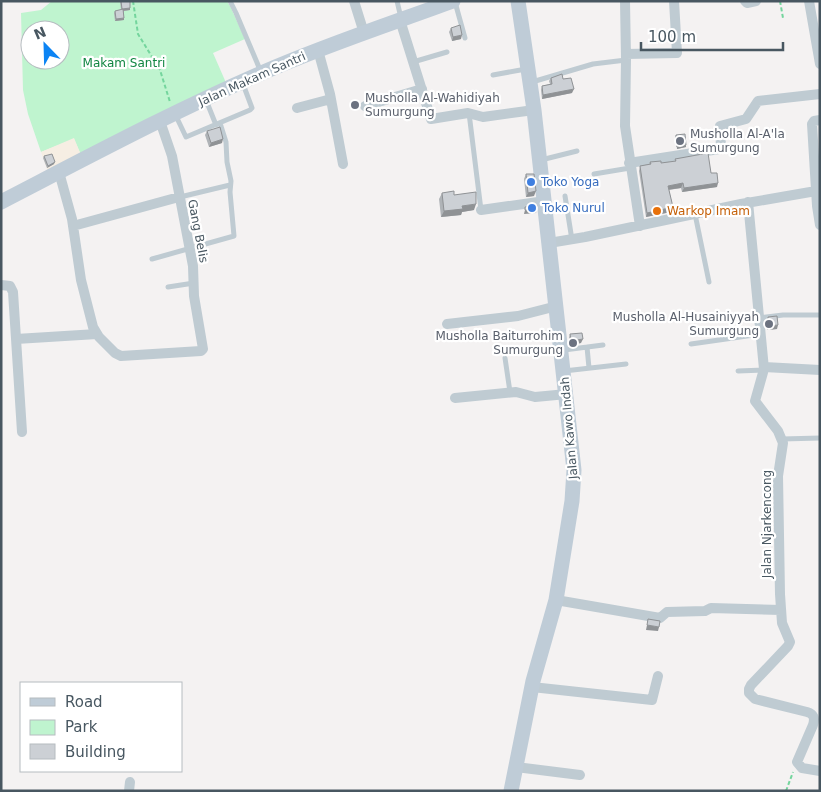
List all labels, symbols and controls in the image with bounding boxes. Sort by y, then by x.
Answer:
north arrow [20,20,70,70]
scale bar [641,20,784,52]
text: N [31,23,48,43]
text: 100 m [648,28,696,46]
street label: Jalan Makam Santri [195,49,308,109]
park label: Makam Santri [83,56,165,70]
place label: Musholla Al-Wahidiyah Sumurgung [365,91,500,119]
marker: Musholla Al-Wahidiyah Sumurgung [349,99,361,111]
place label: Musholla Al-A'la Sumurgung [690,127,785,155]
marker: Musholla Al-A'la Sumurgung [674,135,686,147]
place label: Toko Yoga [540,175,599,189]
marker: Toko Yoga [525,176,537,188]
street label: Gang Belis [185,198,211,264]
place label: Toko Nurul [541,201,605,215]
marker: Toko Nurul [526,202,538,214]
place label: Warkop Imam [667,204,750,218]
marker: Warkop Imam [651,205,663,217]
place label: Musholla Al-Husainiyyah Sumurgung [612,310,759,338]
marker: Musholla Al-Husainiyyah Sumurgung [763,318,775,330]
place label: Musholla Baiturrohim Sumurgung [435,329,563,357]
marker: Musholla Baiturrohim Sumurgung [567,337,579,349]
street label: Jalan Kawo Indah [558,376,581,481]
street label: Jalan Njarkencong [760,470,774,579]
legend [20,682,182,772]
text: Road [65,693,103,711]
text: Park [65,718,98,736]
text: Building [65,743,126,761]

